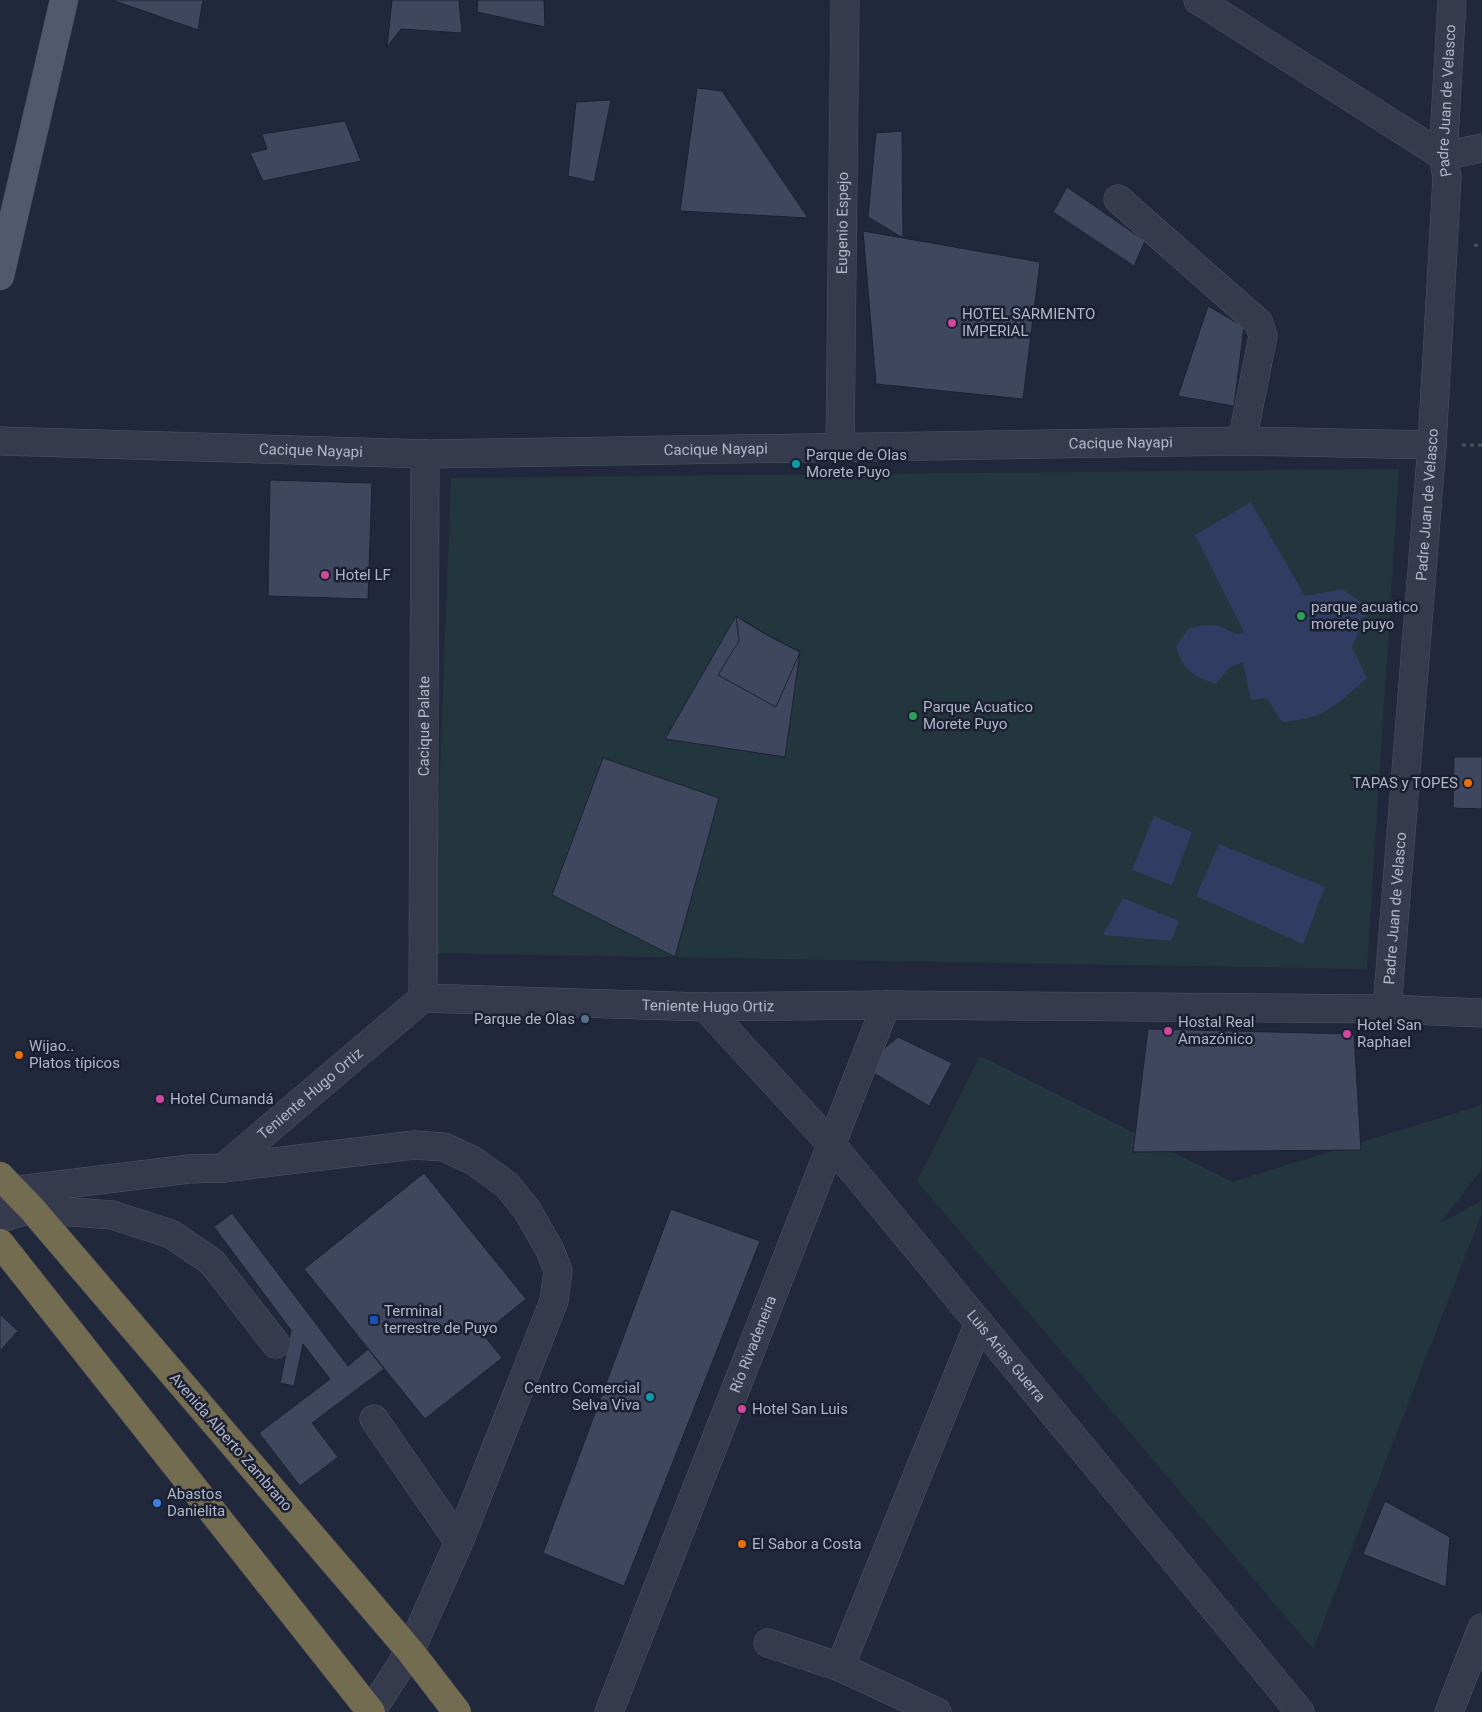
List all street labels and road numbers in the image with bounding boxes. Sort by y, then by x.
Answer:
street label: Padre Juan de Velasco [1434,24,1460,178]
street label: Eugenio Espejo [833,172,852,274]
street label: Padre Juan de Velasco [1412,428,1442,581]
street label: Cacique Nayapi [1069,433,1173,453]
street label: Cacique Nayapi [259,440,363,461]
street label: Cacique Nayapi [664,440,768,459]
street label: Cacique Palate [415,676,433,776]
street label: Padre Juan de Velasco [1380,831,1410,985]
street label: Teniente Hugo Ortiz [641,996,774,1016]
street label: Teniente Hugo Ortiz [254,1044,367,1144]
street label: Río Rivadeneira [726,1293,780,1395]
street label: Luis Arias Guerra [963,1306,1049,1406]
street label: Avenida Alberto Zambrano [166,1369,296,1515]

